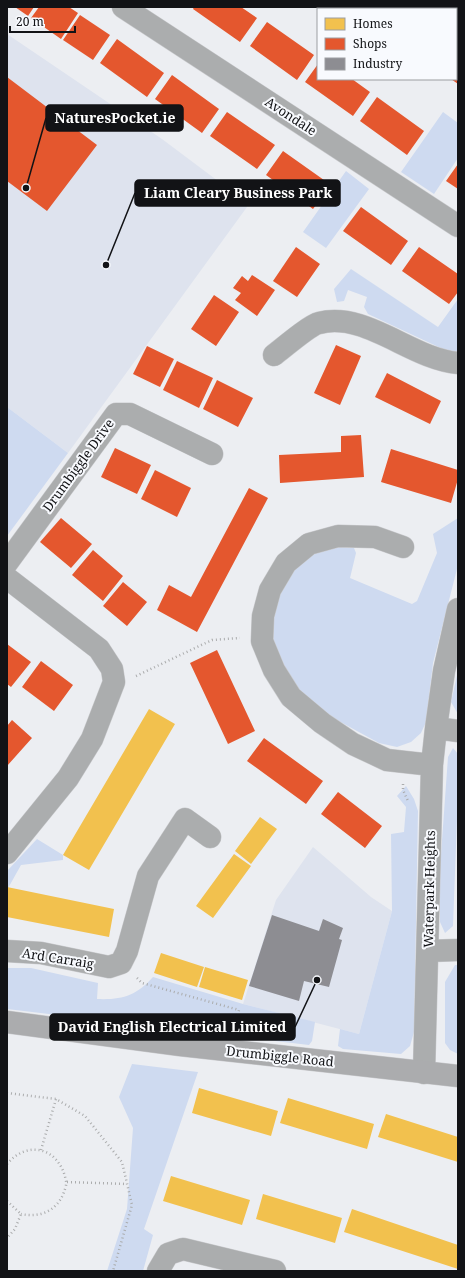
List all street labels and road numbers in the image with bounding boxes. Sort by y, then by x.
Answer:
street label: Avondale [262,93,320,139]
street label: Drumbiggle Drive [38,415,118,515]
street label: Waterpark Heights [419,830,439,948]
street label: Ard Carraig [21,943,95,973]
street label: Drumbiggle Road [225,1041,335,1071]

